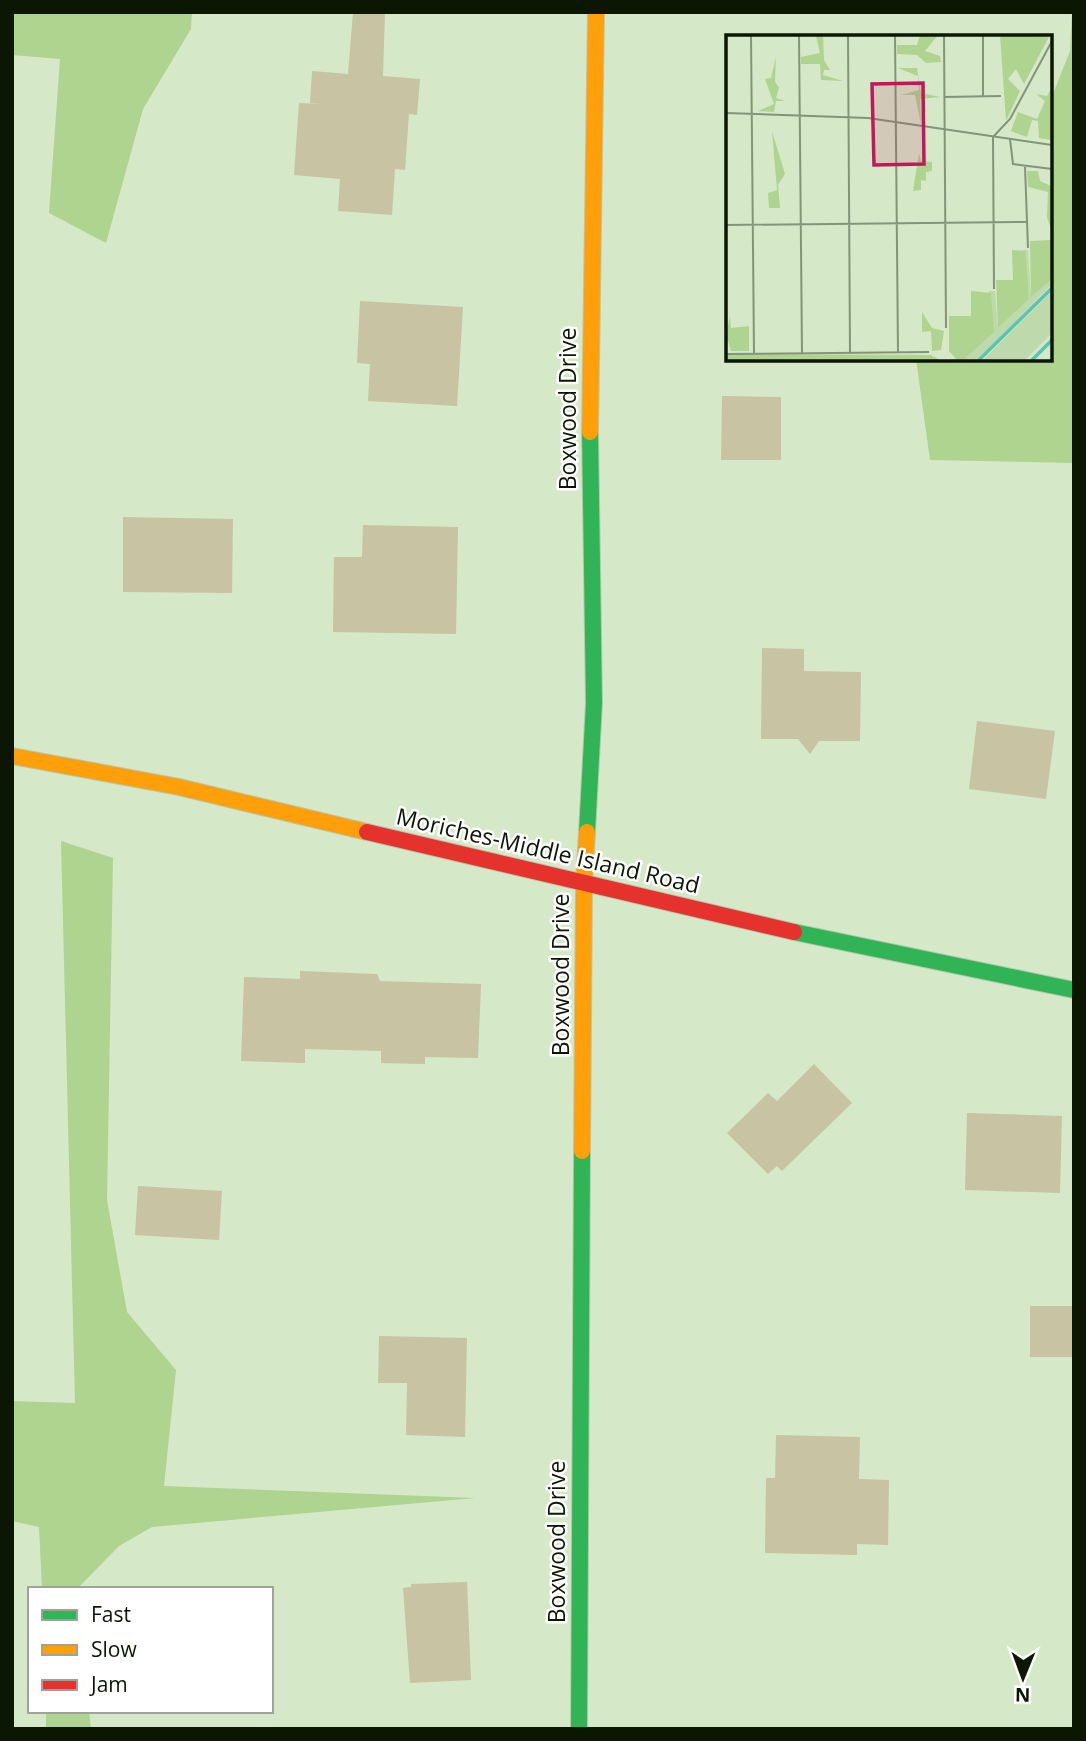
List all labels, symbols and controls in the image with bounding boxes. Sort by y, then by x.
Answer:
inset map [726,35,1051,360]
street label: Boxwood Drive [551,328,583,490]
street label: Moriches-Middle Island Road [393,800,703,901]
street label: Boxwood Drive [544,894,576,1056]
street label: Boxwood Drive [540,1461,572,1623]
legend [28,1587,273,1713]
text: Fast [91,1600,131,1628]
text: Slow [91,1635,137,1663]
north arrow [988,1643,1058,1713]
text: Jam [89,1670,128,1698]
text: N [1015,1682,1031,1708]

